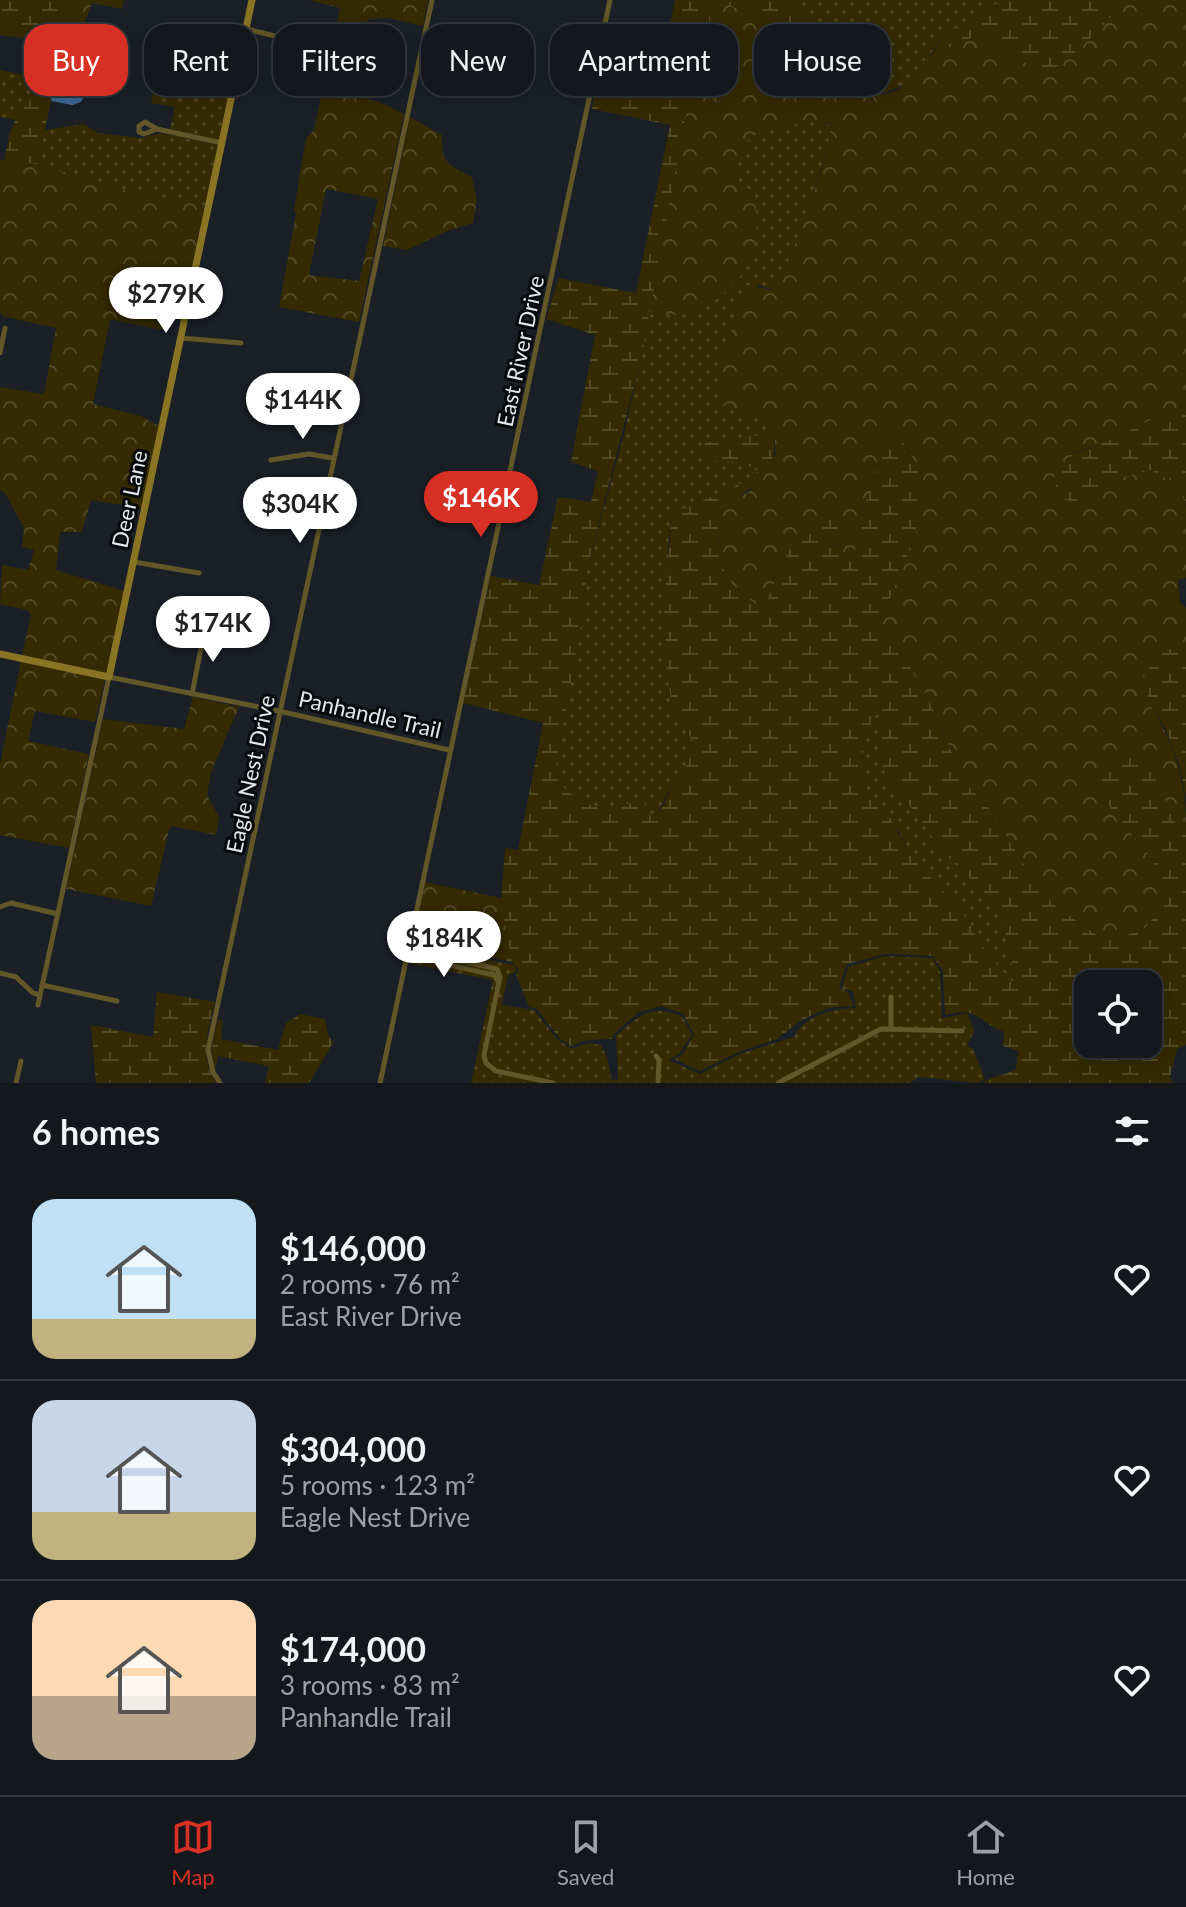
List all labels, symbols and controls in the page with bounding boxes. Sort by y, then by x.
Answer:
chip: Buy [24,24,128,96]
chip: Rent [144,24,257,96]
chip: Filters [273,24,405,96]
chip: New [421,24,534,96]
chip: Apartment [550,24,738,96]
chip: House [754,24,890,96]
pin: $279K [110,267,222,335]
street label: East River Drive [491,273,549,429]
text: $279K [127,277,205,309]
pin: $144K [247,373,359,441]
text: $144K [264,383,342,415]
street label: Deer Lane [105,448,153,550]
pin: $146K [425,471,537,539]
pin: $304K [244,477,356,545]
text: $146K [442,481,520,513]
text: $304K [261,487,339,519]
pin: $174K [157,596,269,664]
text: $174K [174,606,252,638]
street label: Panhandle Trail [296,684,444,744]
street label: Eagle Nest Drive [220,692,280,856]
pin: $184K [388,911,500,979]
text: $184K [405,921,483,953]
map controls [1074,970,1162,1058]
button: locate [1074,970,1162,1058]
icon: filters [1110,1109,1154,1153]
text: 6 homes [32,1111,160,1152]
text: $146,000 [280,1227,426,1268]
icon: home [96,1231,192,1327]
icon: heart [1110,1257,1154,1301]
text: 2 rooms · 76 m² [280,1268,460,1300]
text: East River Drive [280,1300,462,1332]
text: $304,000 [280,1428,426,1469]
icon: home [96,1432,192,1528]
icon: heart [1110,1458,1154,1502]
text: 5 rooms · 123 m² [280,1469,475,1501]
text: Eagle Nest Drive [280,1501,470,1533]
text: $174,000 [280,1628,426,1669]
icon: home [96,1632,192,1728]
icon: heart [1110,1658,1154,1702]
text: 3 rooms · 83 m² [280,1669,460,1701]
text: Panhandle Trail [280,1701,452,1733]
tab: Map [171,1815,215,1890]
tab: Saved [557,1815,614,1890]
tab: Home [956,1815,1015,1890]

